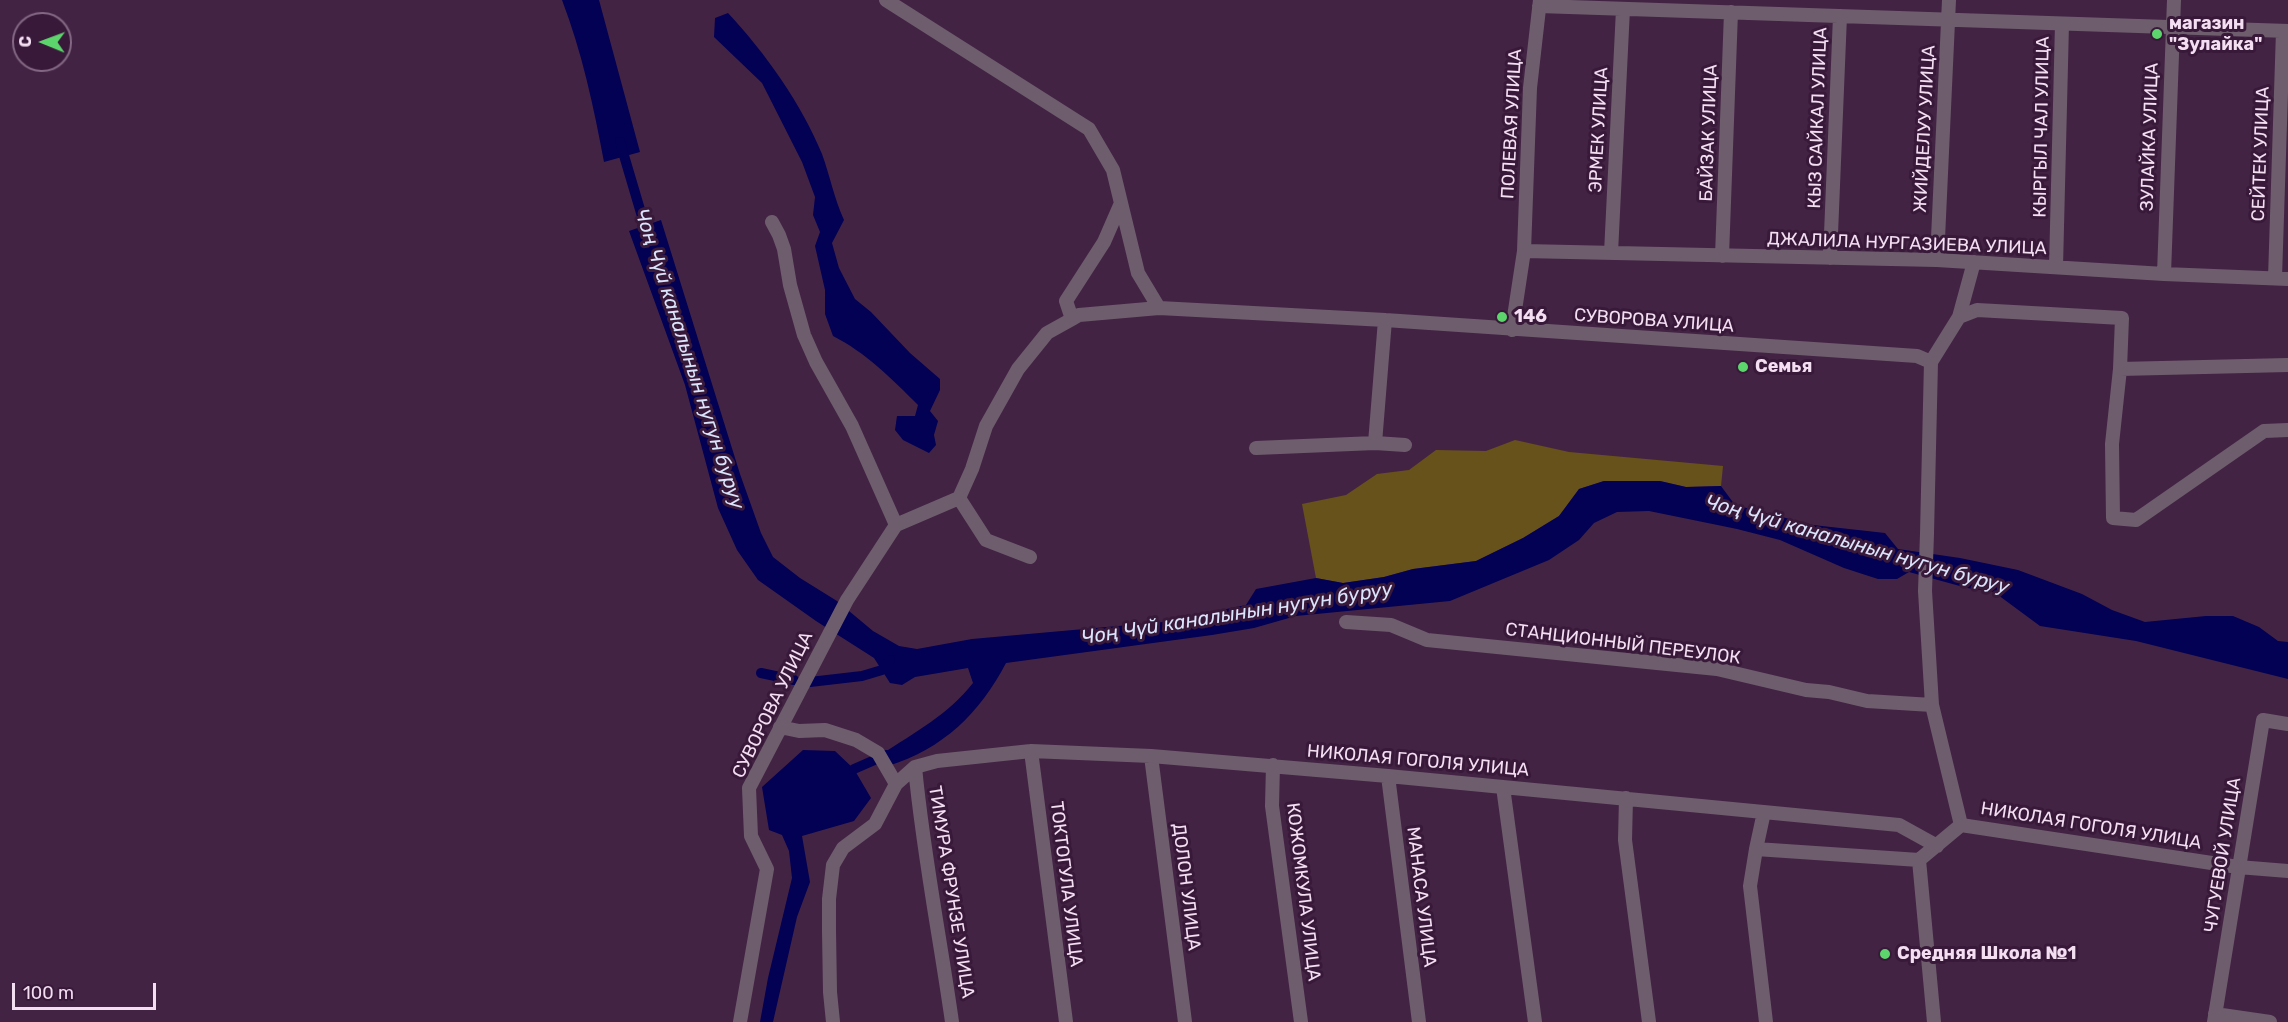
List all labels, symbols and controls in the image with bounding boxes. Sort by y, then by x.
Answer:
north arrow [12,12,72,72]
place label: магазин "Зулайка" [2169,13,2262,56]
street label: КЫЗ САЙКАЛ УЛИЦА [1804,27,1832,209]
marker: магазин "Зулайка" [2150,27,2164,41]
text: С [16,36,35,48]
street label: КЫРГЫЛ ЧАЛ УЛИЦА [2030,36,2054,218]
street label: ЖИЙДЕЛУУ УЛИЦА [1910,45,1940,213]
street label: ПОЛЕВАЯ УЛИЦА [1497,48,1527,200]
street label: ЗУЛАЙКА УЛИЦА [2137,62,2163,212]
street label: БАЙЗАК УЛИЦА [1696,64,1722,202]
street label: ЭРМЕК УЛИЦА [1585,67,1613,193]
street label: СЕЙТЕК УЛИЦА [2248,86,2274,222]
water label: Чоң Чүй каналынын нугун буруу [629,205,749,513]
street label: ДЖАЛИЛА НУРГАЗИЕВА УЛИЦА [1767,228,2047,260]
street label: СУВОРОВА УЛИЦА [1573,305,1735,337]
place label: 146 [1514,306,1547,328]
marker: 146 [1495,310,1509,324]
place label: Семья [1755,356,1812,378]
marker: Семья [1736,360,1750,374]
water label: Чоң Чүй каналынын нугун буруу [1702,490,2012,600]
water label: Чоң Чүй каналынын нугун буруу [1080,577,1394,651]
street label: СТАНЦИОННЫЙ ПЕРЕУЛОК [1504,619,1742,669]
street label: СУВОРОВА УЛИЦА [728,628,818,782]
street label: НИКОЛАЯ ГОГОЛЯ УЛИЦА [1306,741,1530,781]
street label: ЧУГУЕВОЙ УЛИЦА [2200,776,2246,934]
street label: ТИМУРА ФРУНЗЕ УЛИЦА [924,784,978,1000]
street label: НИКОЛАЯ ГОГОЛЯ УЛИЦА [1979,798,2203,854]
street label: ТОКТОГУЛА УЛИЦА [1045,800,1087,968]
street label: КОЖОМКУЛА УЛИЦА [1281,802,1325,982]
street label: ДОЛОН УЛИЦА [1167,822,1205,952]
street label: МАНАСА УЛИЦА [1402,826,1440,968]
place label: Средняя Школа №1 [1897,943,2076,965]
marker: Средняя Школа №1 [1878,947,1892,961]
scale bar [15,971,159,1009]
text: 100 m [23,982,74,1004]

